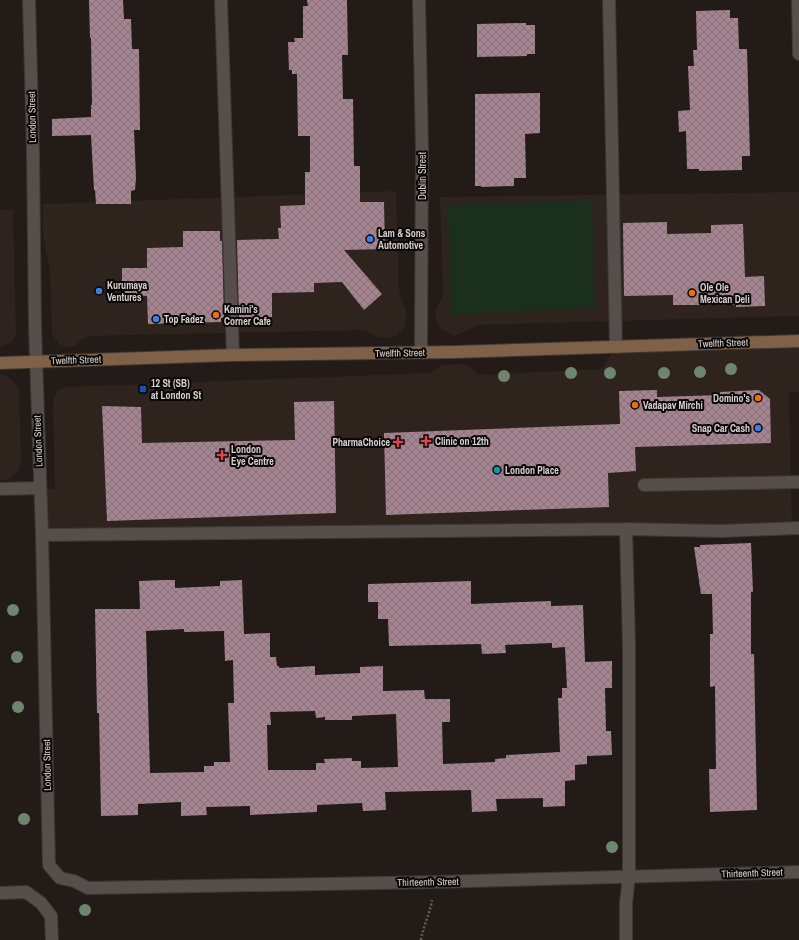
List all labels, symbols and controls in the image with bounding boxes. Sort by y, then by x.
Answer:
street label: London Street [25,90,39,143]
street label: Dublin Street [416,151,429,200]
place label: Lam & Sons Automotive [378,227,426,252]
marker: Lam & Sons Automotive [365,234,375,244]
place label: Kurumaya Ventures [107,279,148,304]
place label: Ole Ole Mexican Deli [700,281,750,306]
marker: Kurumaya Ventures [94,286,104,296]
marker: Ole Ole Mexican Deli [687,288,697,298]
place label: Kamini's Corner Cafe [224,303,271,328]
marker: Kamini's Corner Cafe [211,310,221,320]
place label: Top Fadez [164,313,204,326]
marker: Top Fadez [151,314,161,324]
street label: Twelfth Street [698,336,749,350]
street label: Twelfth Street [375,346,426,360]
street label: Twelfth Street [51,353,102,367]
place label: 12 St (SB) at London St [151,377,201,402]
marker: 12 St (SB) at London St [138,384,148,394]
place label: Domino's [713,392,750,405]
marker: Domino's [753,393,763,403]
place label: Vadapav Mirchi [643,399,703,412]
marker: Vadapav Mirchi [630,400,640,410]
street label: London Street [31,414,45,467]
place label: Snap Car Cash [692,422,750,435]
marker: Snap Car Cash [753,423,763,433]
marker: Clinic on 12th [420,435,432,447]
place label: Clinic on 12th [435,435,489,448]
place label: PharmaChoice [333,436,390,449]
marker: PharmaChoice [393,437,403,447]
place label: London Eye Centre [231,443,274,468]
marker: London Eye Centre [216,449,228,461]
place label: London Place [505,464,559,477]
marker: London Place [492,465,502,475]
street label: London Street [40,738,54,791]
street label: Thirteenth Street [721,865,784,881]
street label: Thirteenth Street [397,875,460,889]

